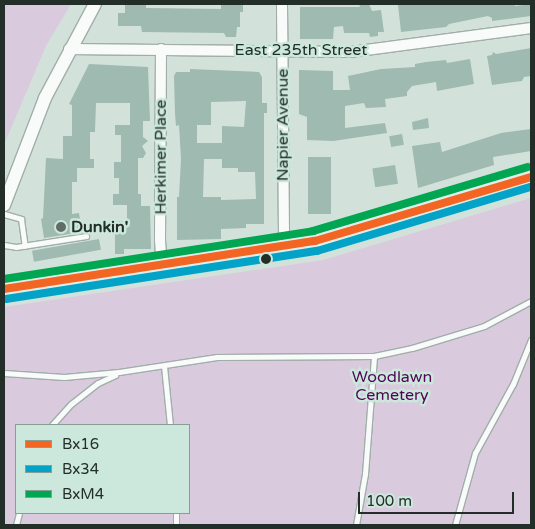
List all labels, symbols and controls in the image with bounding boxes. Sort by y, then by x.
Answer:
street label: East 235th Street [235,40,367,60]
street label: Napier Avenue [273,69,293,181]
street label: Herkimer Place [151,100,171,214]
place label: Dunkin' [71,217,128,237]
marker: Dunkin' [55,221,67,233]
unlabelled marker [261,254,271,264]
park label: Woodlawn Cemetery [352,367,432,405]
legend [15,424,190,514]
text: Bx16 [62,435,99,453]
text: Bx34 [62,460,99,478]
scale bar [360,482,516,514]
text: BxM4 [62,485,104,503]
text: 100 m [366,492,412,510]

